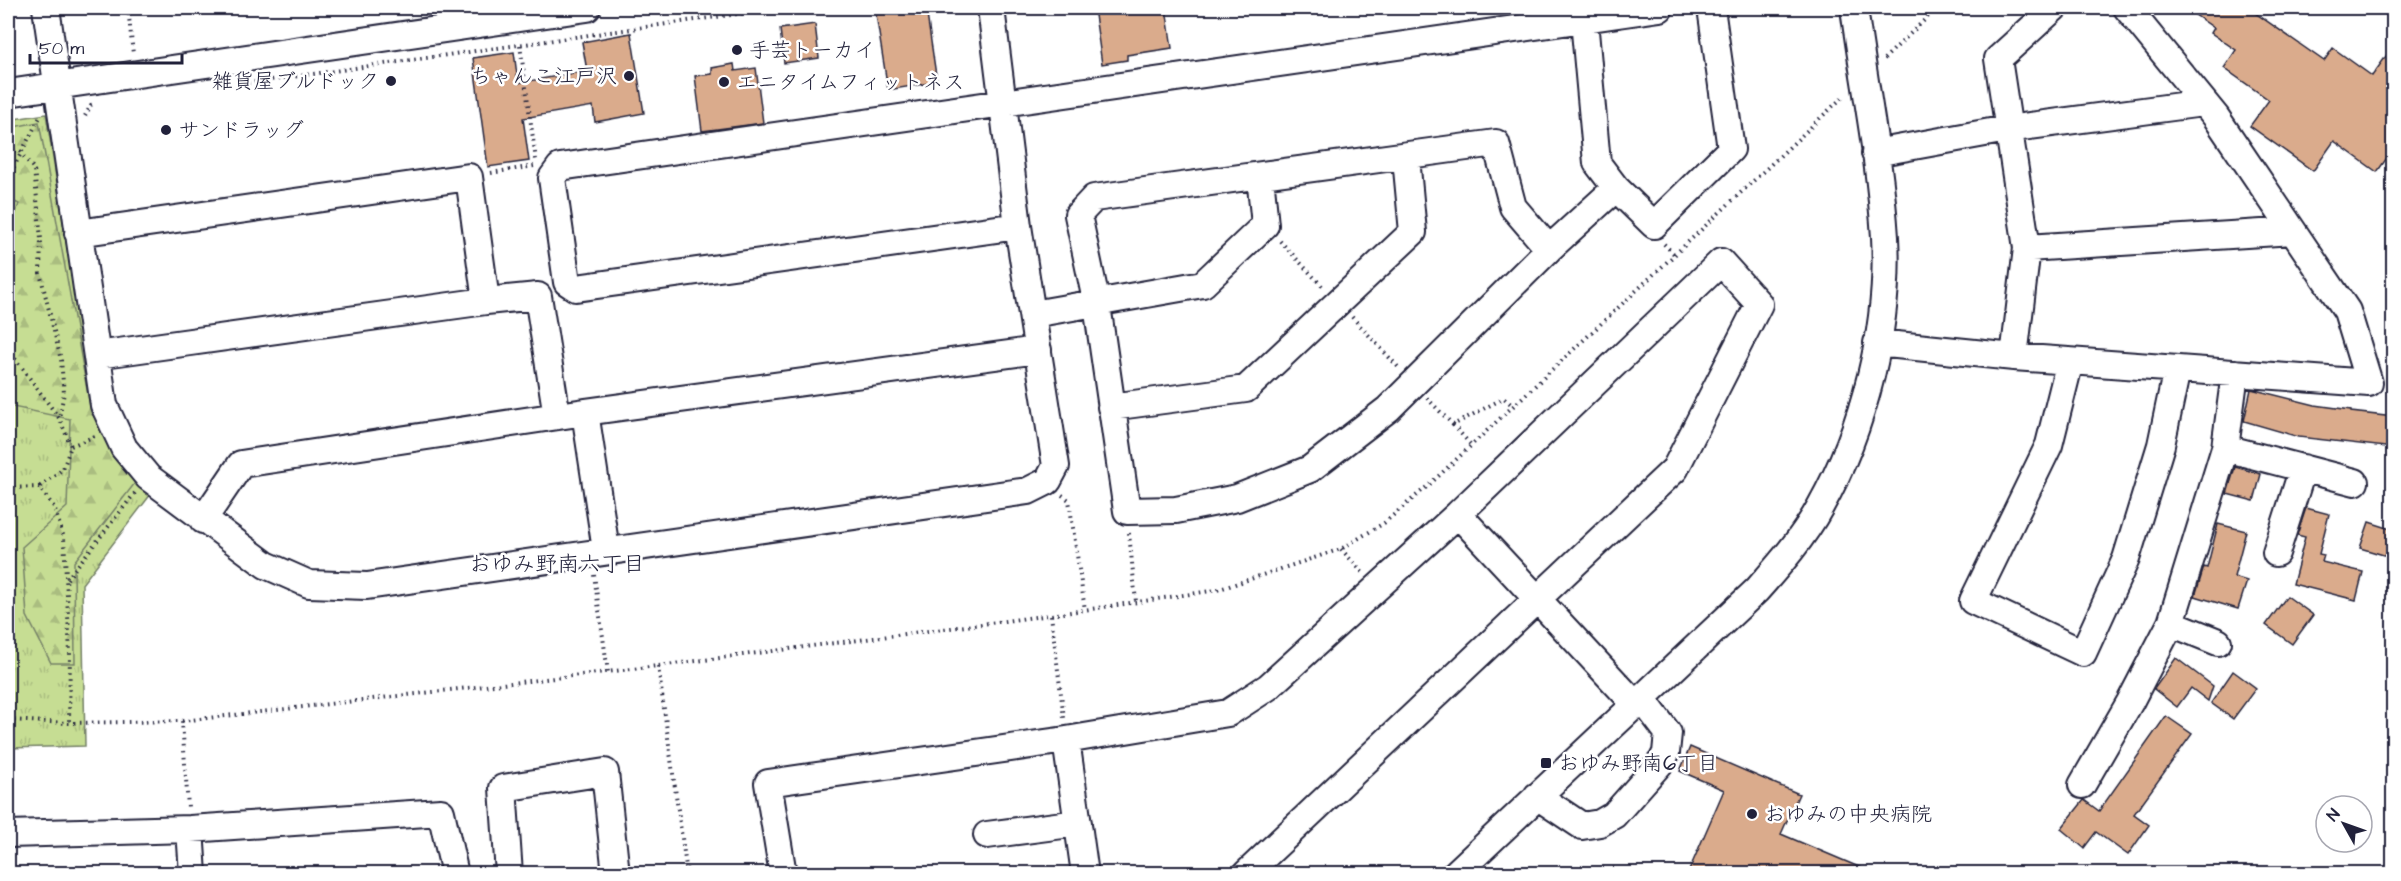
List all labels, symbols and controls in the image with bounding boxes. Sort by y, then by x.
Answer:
scale bar [30,27,182,65]
text: 50 m [39,36,84,61]
place label: 手芸トーカイ [749,36,875,65]
marker: 手芸トーカイ [730,43,744,57]
place label: ちゃんこ江戸沢 [470,62,617,91]
place label: 雑貨屋ブルドック [212,67,379,96]
place label: エニタイムフィットネス [736,68,964,97]
marker: ちゃんこ江戸沢 [622,69,636,83]
marker: 雑貨屋ブルドック [384,74,398,88]
marker: エニタイムフィットネス [717,75,731,89]
place label: サンドラッグ [178,116,304,145]
marker: サンドラッグ [159,123,173,137]
district label: おゆみ野南六丁目 [469,549,645,580]
place label: おゆみ野南6丁目 [1558,749,1718,778]
marker: おゆみ野南6丁目 [1539,756,1553,770]
north arrow [2314,794,2374,854]
place label: おゆみの中央病院 [1764,800,1932,829]
text: N [2322,804,2345,826]
marker: おゆみの中央病院 [1745,807,1759,821]

